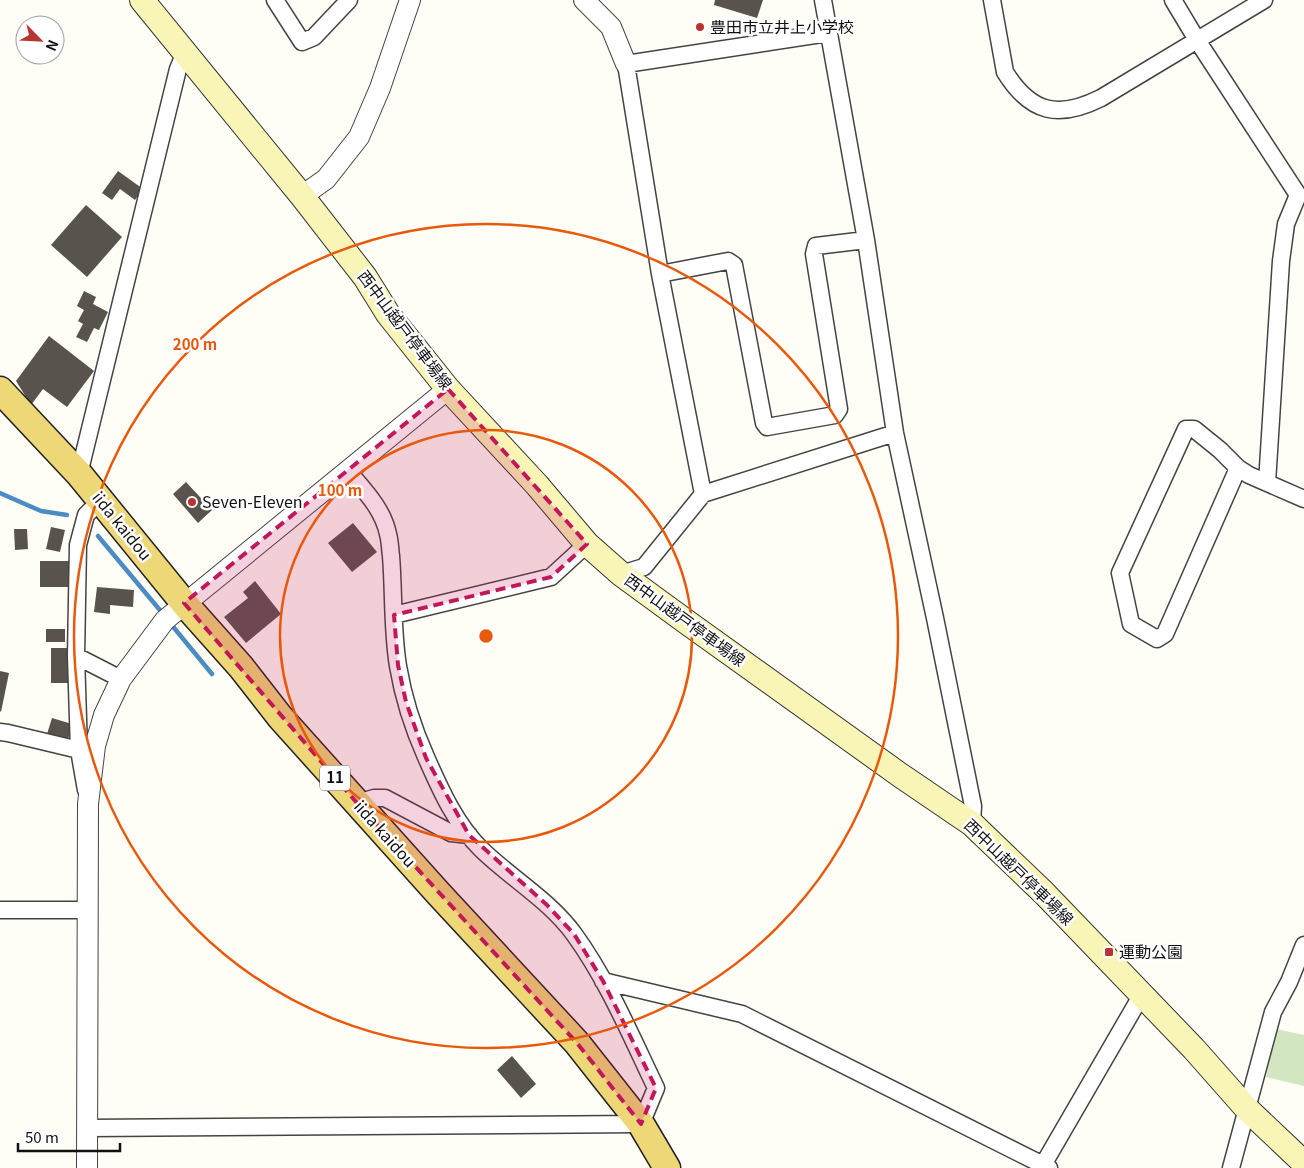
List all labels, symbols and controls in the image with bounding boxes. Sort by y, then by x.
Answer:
place label: 豊田市立井上小学校 [710,14,854,38]
north arrow [15,15,65,65]
marker: 豊田市立井上小学校 [694,21,706,33]
text: N [42,37,64,55]
street label: 西中山越戸停車場線 [353,265,459,394]
text: 200 m [173,333,217,354]
text: 100 m [318,479,362,500]
street label: iida kaidou [87,486,158,565]
place label: Seven-Eleven [202,489,303,513]
marker: Seven-Eleven [186,496,198,508]
street label: 西中山越戸停車場線 [620,567,751,671]
centre of rings [477,627,495,645]
road number: 11 [320,766,350,790]
street label: iida kaidou [349,795,422,872]
street label: 西中山越戸停車場線 [960,813,1080,930]
place label: 運動公園 [1119,939,1183,963]
marker: 運動公園 [1103,946,1115,958]
scale bar [18,1120,120,1152]
text: 50 m [25,1126,59,1147]

